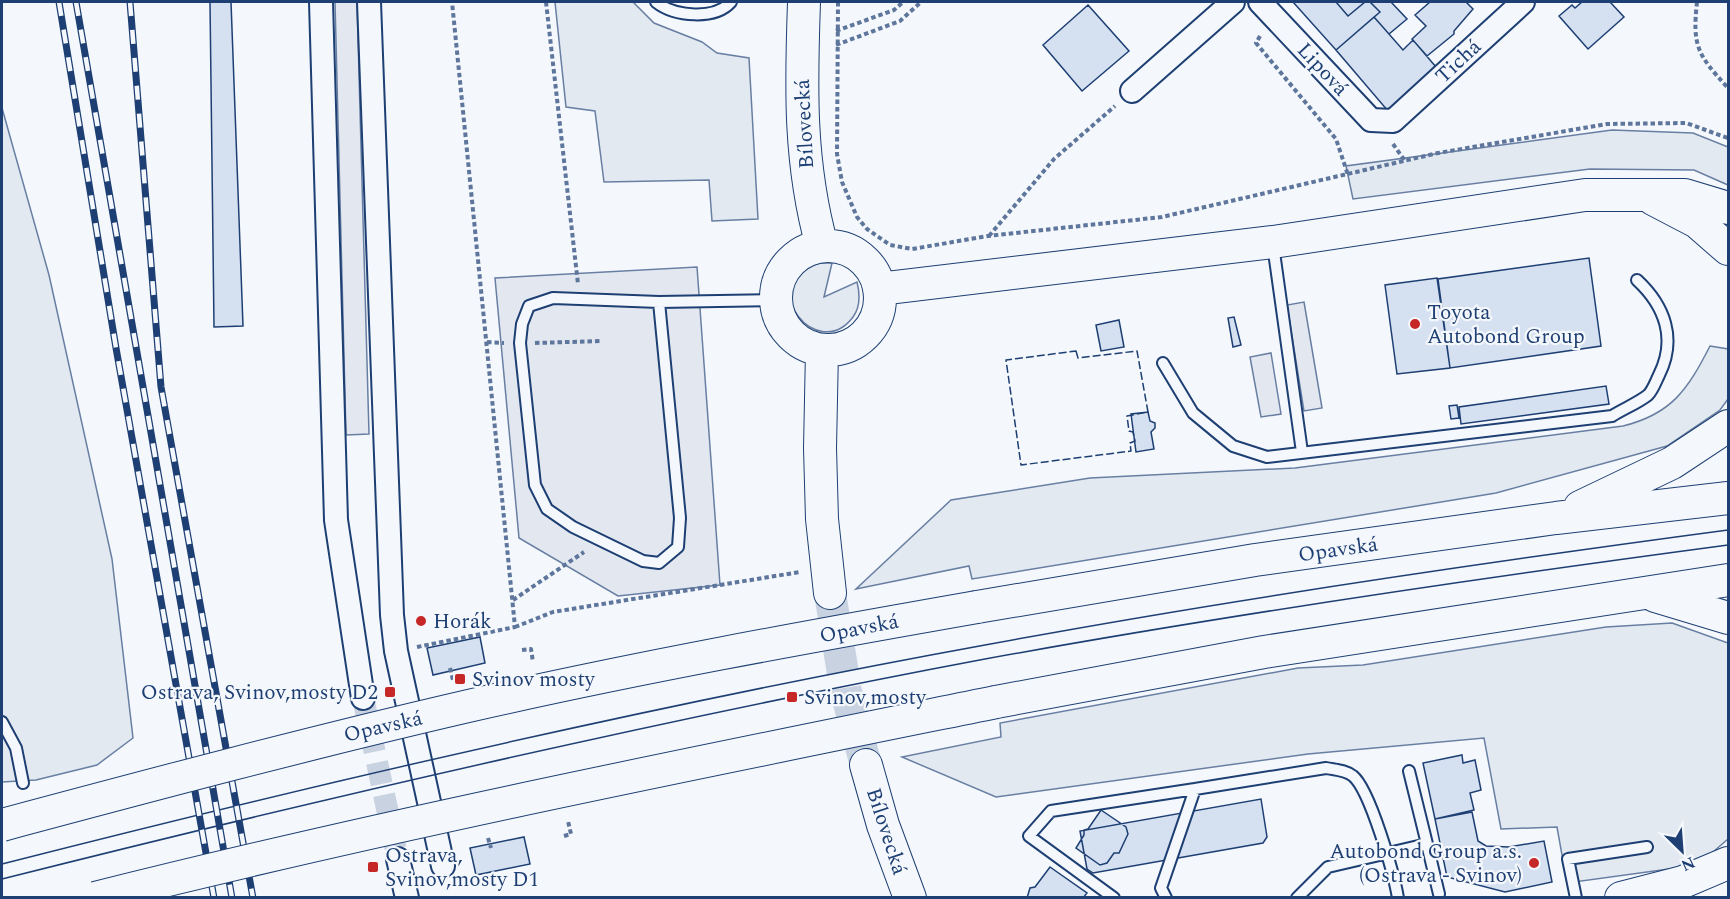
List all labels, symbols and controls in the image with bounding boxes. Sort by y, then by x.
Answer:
street label: Tichá [1428,31,1490,92]
street label: Lipová [1289,36,1356,104]
street label: Bílovecká [787,78,823,170]
place label: Toyota Autobond Group [1427,297,1585,353]
marker: Toyota Autobond Group [1408,317,1422,331]
street label: Opavská [1296,528,1381,571]
street label: Opavská [817,605,902,652]
place label: Horák [433,606,492,638]
marker: Horák [414,614,428,628]
place label: Svinov mosty [472,664,596,696]
marker: Svinov mosty [453,672,467,686]
place label: Ostrava, Svinov,mosty D2 [141,677,378,709]
place label: Svinov,mosty [804,682,927,714]
marker: Ostrava, Svinov,mosty D2 [383,685,397,699]
marker: Svinov,mosty [785,690,799,704]
street label: Opavská [341,702,427,752]
street label: Bílovecká [857,784,915,880]
north arrow [1652,821,1712,881]
place label: Autobond Group a.s. (Ostrava - Svinov) [1329,836,1522,892]
place label: Ostrava, Svinov,mosty D1 [385,840,539,896]
text: N [1677,850,1699,877]
marker: Autobond Group a.s. (Ostrava - Svinov) [1527,856,1541,870]
marker: Ostrava, Svinov,mosty D1 [366,860,380,874]

